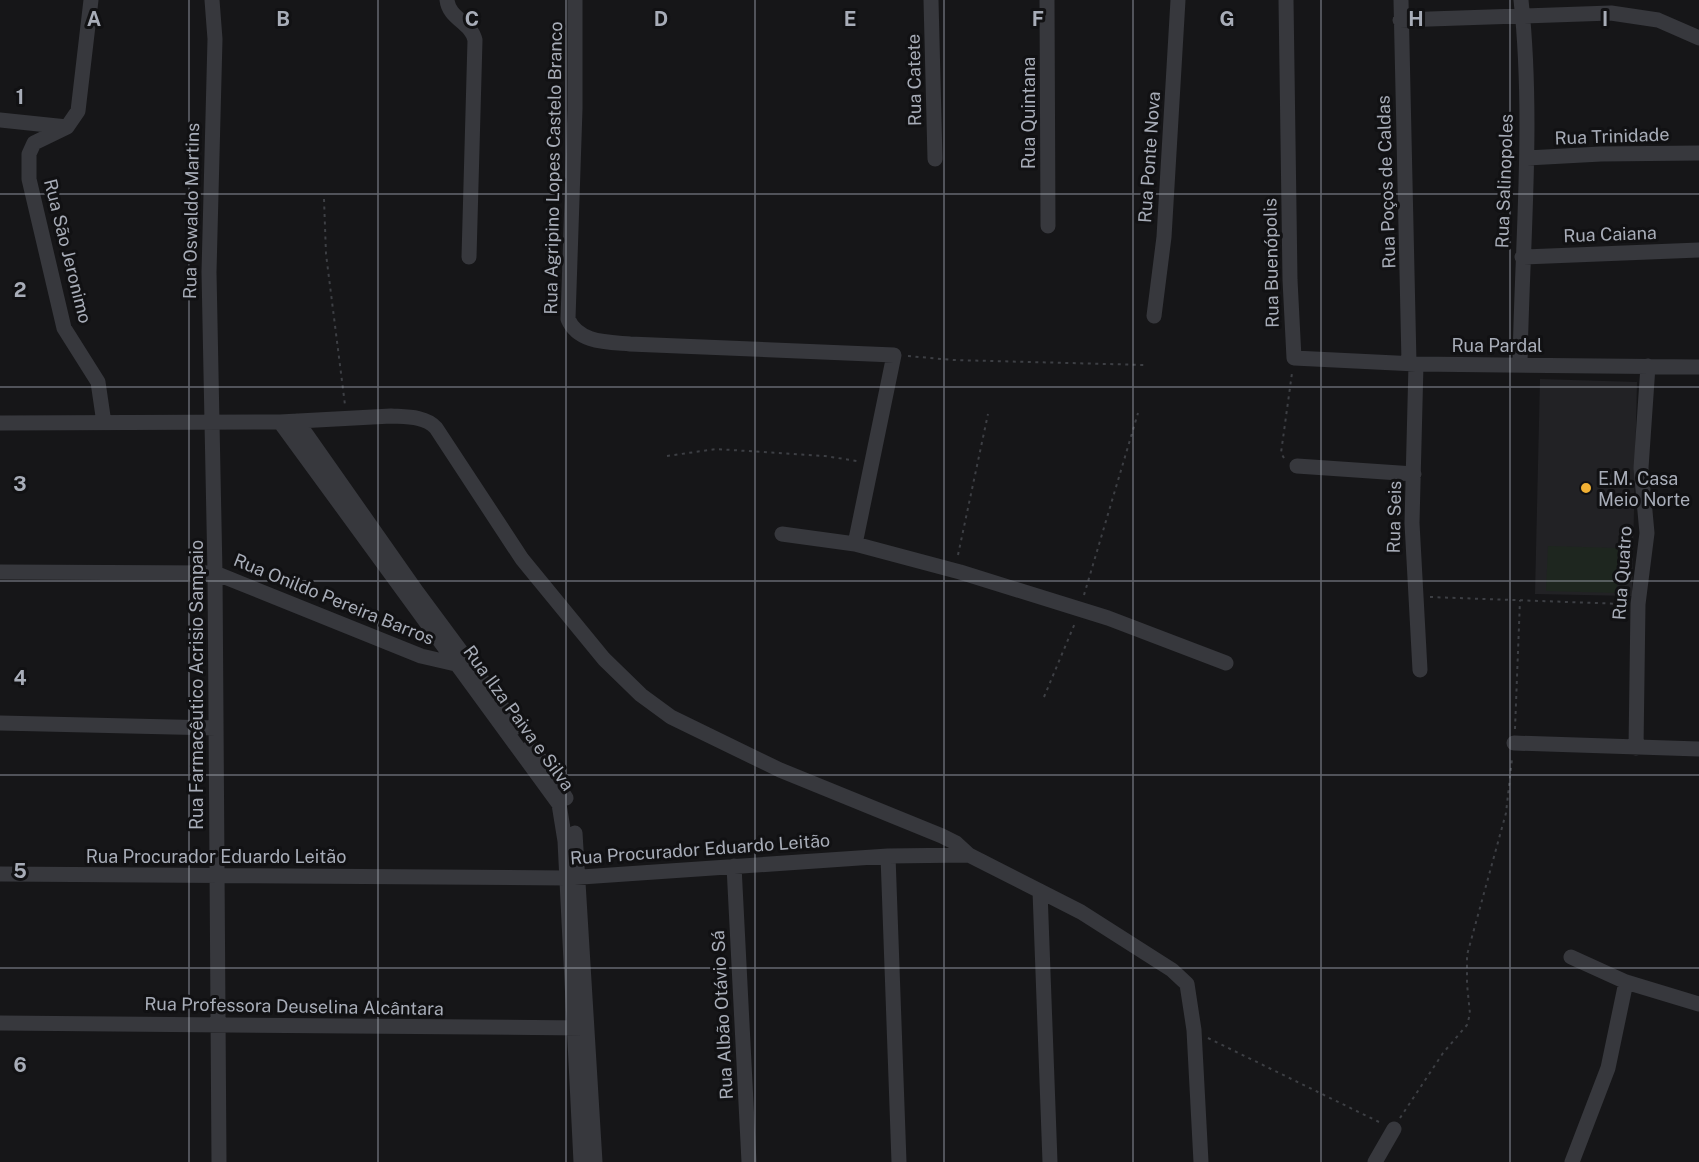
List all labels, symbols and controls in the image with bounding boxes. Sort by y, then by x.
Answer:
text: A [87,7,101,31]
text: B [276,7,290,31]
text: C [465,7,479,31]
text: D [654,7,668,31]
text: E [844,7,856,31]
text: F [1032,7,1044,31]
text: G [1219,7,1235,31]
text: H [1408,7,1424,31]
text: I [1602,7,1608,31]
street label: Rua Agripino Lopes Castelo Branco [540,21,566,315]
street label: Rua Catete [903,34,925,126]
street label: Rua Quintana [1018,57,1039,169]
text: 1 [16,85,24,109]
street label: Rua Ponte Nova [1134,91,1164,223]
street label: Rua Poços de Caldas [1372,95,1400,269]
street label: Rua Salinopoles [1491,113,1517,249]
street label: Rua Oswaldo Martins [179,123,203,299]
street label: Rua Trinidade [1554,123,1670,149]
street label: Rua São Jeronimo [40,177,96,325]
street label: Rua Buenópolis [1259,198,1283,328]
street label: Rua Caiana [1563,222,1657,246]
text: 2 [14,278,26,302]
street label: Rua Pardal [1451,335,1543,356]
place label: E.M. Casa Meio Norte [1598,468,1690,510]
text: 3 [13,472,27,496]
street label: Rua Seis [1383,481,1405,553]
marker: E.M. Casa Meio Norte [1579,481,1593,495]
street label: Rua Quatro [1608,525,1636,621]
street label: Rua Farmacêutico Acrisio Sampaio [186,540,207,830]
street label: Rua Onildo Pereira Barros [231,549,437,649]
street label: Rua Ilza Paiva e Silva [459,641,579,795]
text: 4 [13,666,27,690]
street label: Rua Procurador Eduardo Leitão [569,829,831,869]
street label: Rua Procurador Eduardo Leitão [86,846,346,867]
text: 5 [13,859,27,883]
street label: Rua Albão Otávio Sá [707,930,737,1100]
street label: Rua Professora Deuselina Alcântara [144,993,444,1019]
text: 6 [13,1053,27,1077]

